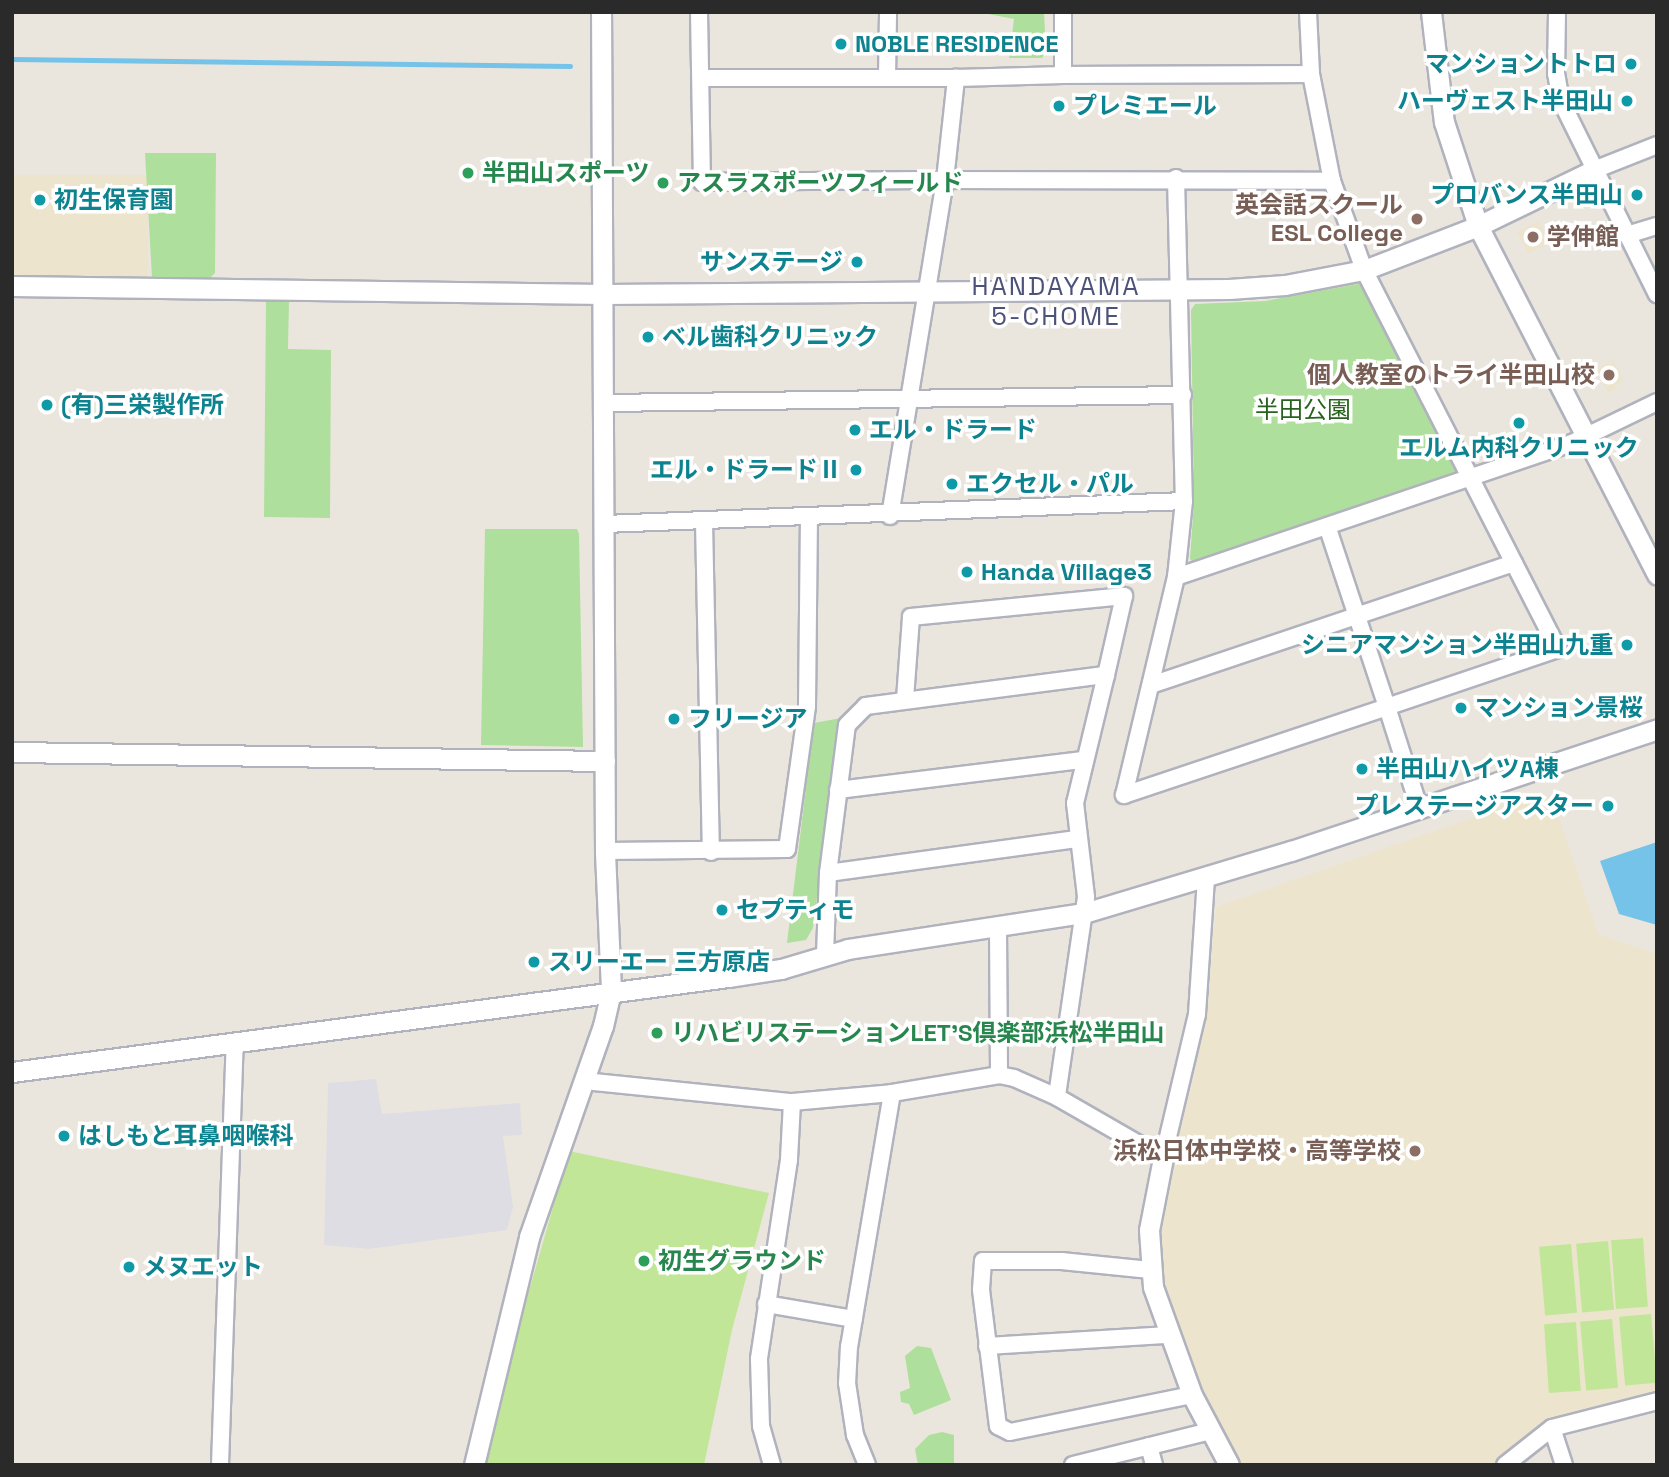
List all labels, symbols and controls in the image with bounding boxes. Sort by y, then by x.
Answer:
place label: NOBLE RESIDENCE [855,30,1059,58]
marker: NOBLE RESIDENCE [833,36,849,52]
place label: マンショントトロ [1425,50,1617,78]
marker: マンショントトロ [1623,56,1639,72]
place label: ハーヴェスト半田山 [1397,87,1613,115]
place label: プレミエール [1073,92,1217,120]
marker: ハーヴェスト半田山 [1619,93,1635,109]
marker: プレミエール [1051,98,1067,114]
place label: 半田山スポーツ [482,159,650,187]
marker: 半田山スポーツ [460,165,476,181]
place label: アスラスポーツフィールド [677,169,965,197]
marker: アスラスポーツフィールド [655,175,671,191]
place label: プロバンス半田山 [1431,181,1623,209]
place label: 初生保育園 [54,186,174,214]
marker: プロバンス半田山 [1629,187,1645,203]
place label: 英会話スクール ESL College [1235,191,1403,247]
marker: 初生保育園 [32,192,48,208]
marker: 英会話スクール ESL College [1409,211,1425,227]
place label: 学伸館 [1547,223,1619,251]
marker: 学伸館 [1525,229,1541,245]
place label: サンステージ [699,248,843,276]
marker: サンステージ [849,254,865,270]
district label: HANDAYAMA 5-CHOME [973,271,1139,332]
place label: ベル歯科クリニック [662,323,878,351]
marker: ベル歯科クリニック [640,329,656,345]
place label: 個人教室のトライ半田山校 [1307,361,1595,389]
marker: 個人教室のトライ半田山校 [1601,367,1617,383]
place label: (有)三栄製作所 [61,391,224,419]
park label: 半田公園 [1255,396,1351,424]
marker: (有)三栄製作所 [39,397,55,413]
marker: エルム内科クリニック [1511,415,1527,431]
place label: エル・ドラード [869,416,1037,444]
marker: エル・ドラード [847,422,863,438]
place label: エルム内科クリニック [1399,434,1639,462]
place label: エル・ドラードⅡ [650,456,842,484]
marker: エル・ドラードⅡ [848,462,864,478]
place label: エクセル・パル [966,470,1134,498]
marker: エクセル・パル [944,476,960,492]
place label: Handa Village3 [981,558,1152,586]
marker: Handa Village3 [959,564,975,580]
place label: シニアマンション半田山九重 [1301,631,1613,659]
marker: シニアマンション半田山九重 [1619,637,1635,653]
place label: マンション景桜 [1475,694,1643,722]
marker: マンション景桜 [1453,700,1469,716]
place label: フリージア [688,705,808,733]
marker: フリージア [666,711,682,727]
place label: 半田山ハイツA棟 [1376,755,1559,783]
marker: 半田山ハイツA棟 [1354,761,1370,777]
place label: プレステージアスター [1354,792,1594,820]
marker: プレステージアスター [1600,798,1616,814]
place label: セプティモ [736,896,856,924]
marker: セプティモ [714,902,730,918]
place label: スリーエー 三方原店 [548,948,770,976]
marker: スリーエー 三方原店 [526,954,542,970]
place label: リハビリステーションLET’S倶楽部浜松半田山 [671,1019,1165,1047]
marker: リハビリステーションLET’S倶楽部浜松半田山 [649,1025,665,1041]
place label: はしもと耳鼻咽喉科 [78,1122,294,1150]
marker: はしもと耳鼻咽喉科 [56,1128,72,1144]
place label: 浜松日体中学校・高等学校 [1113,1137,1401,1165]
marker: 浜松日体中学校・高等学校 [1407,1143,1423,1159]
place label: 初生グラウンド [658,1247,826,1275]
place label: メヌエット [143,1253,263,1281]
marker: 初生グラウンド [636,1253,652,1269]
marker: メヌエット [121,1259,137,1275]

